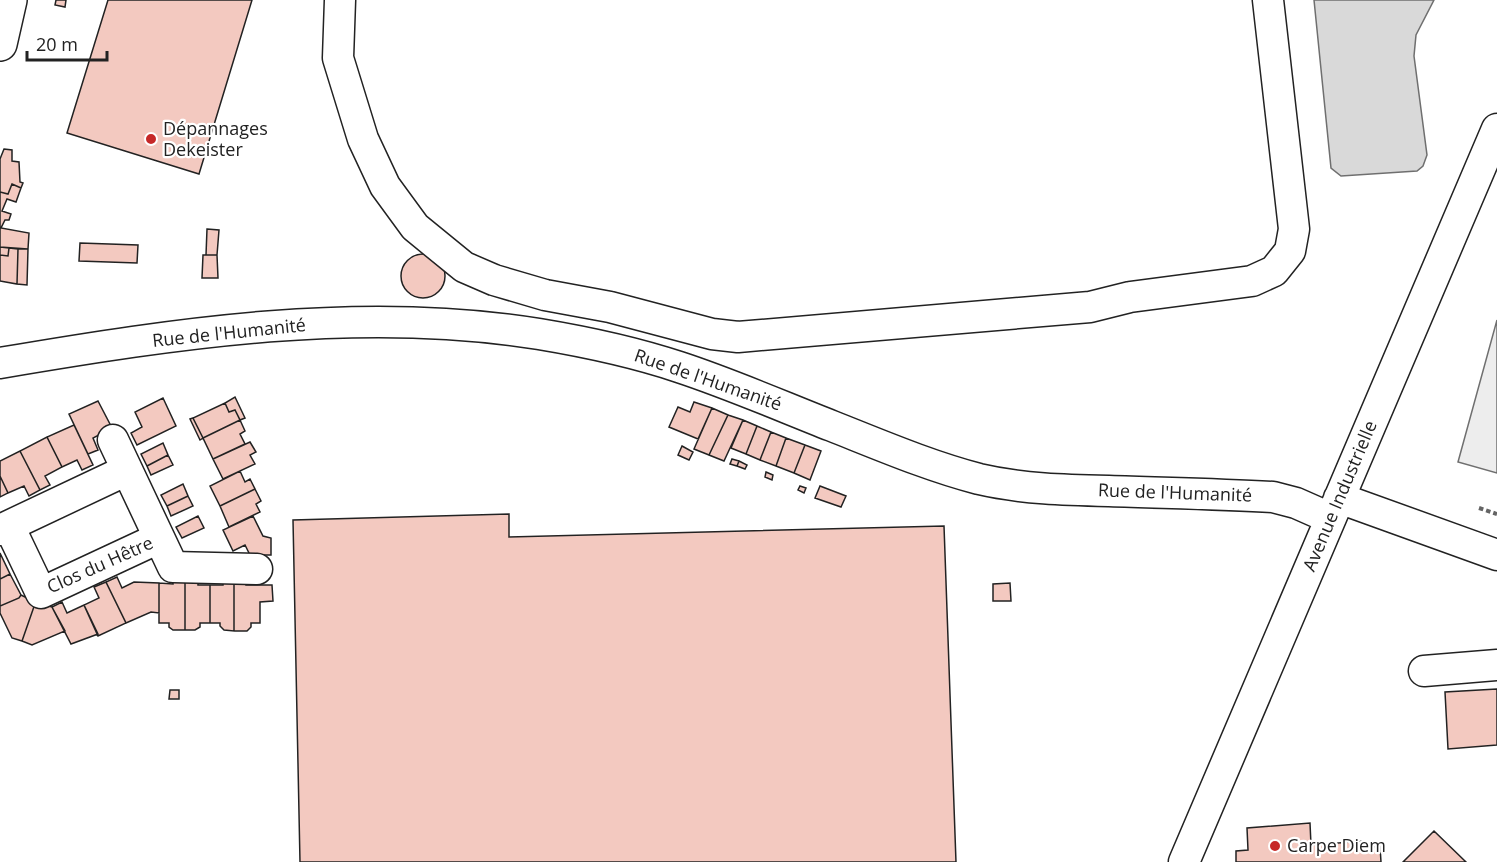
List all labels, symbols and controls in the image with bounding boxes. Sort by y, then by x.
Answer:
scale bar [27,24,106,62]
text: 20 m [36,32,78,56]
place label: Dépannages Dekeister [163,116,268,161]
marker: Dépannages Dekeister [144,132,158,146]
street label: Rue de l'Humanité [151,312,307,352]
street label: Rue de l'Humanité [631,343,785,416]
street label: Avenue Industrielle [1296,417,1382,575]
street label: Rue de l'Humanité [1098,477,1253,507]
street label: Clos du Hêtre [43,530,157,598]
place label: Carpe Diem [1287,833,1386,857]
marker: Carpe Diem [1268,839,1282,853]

